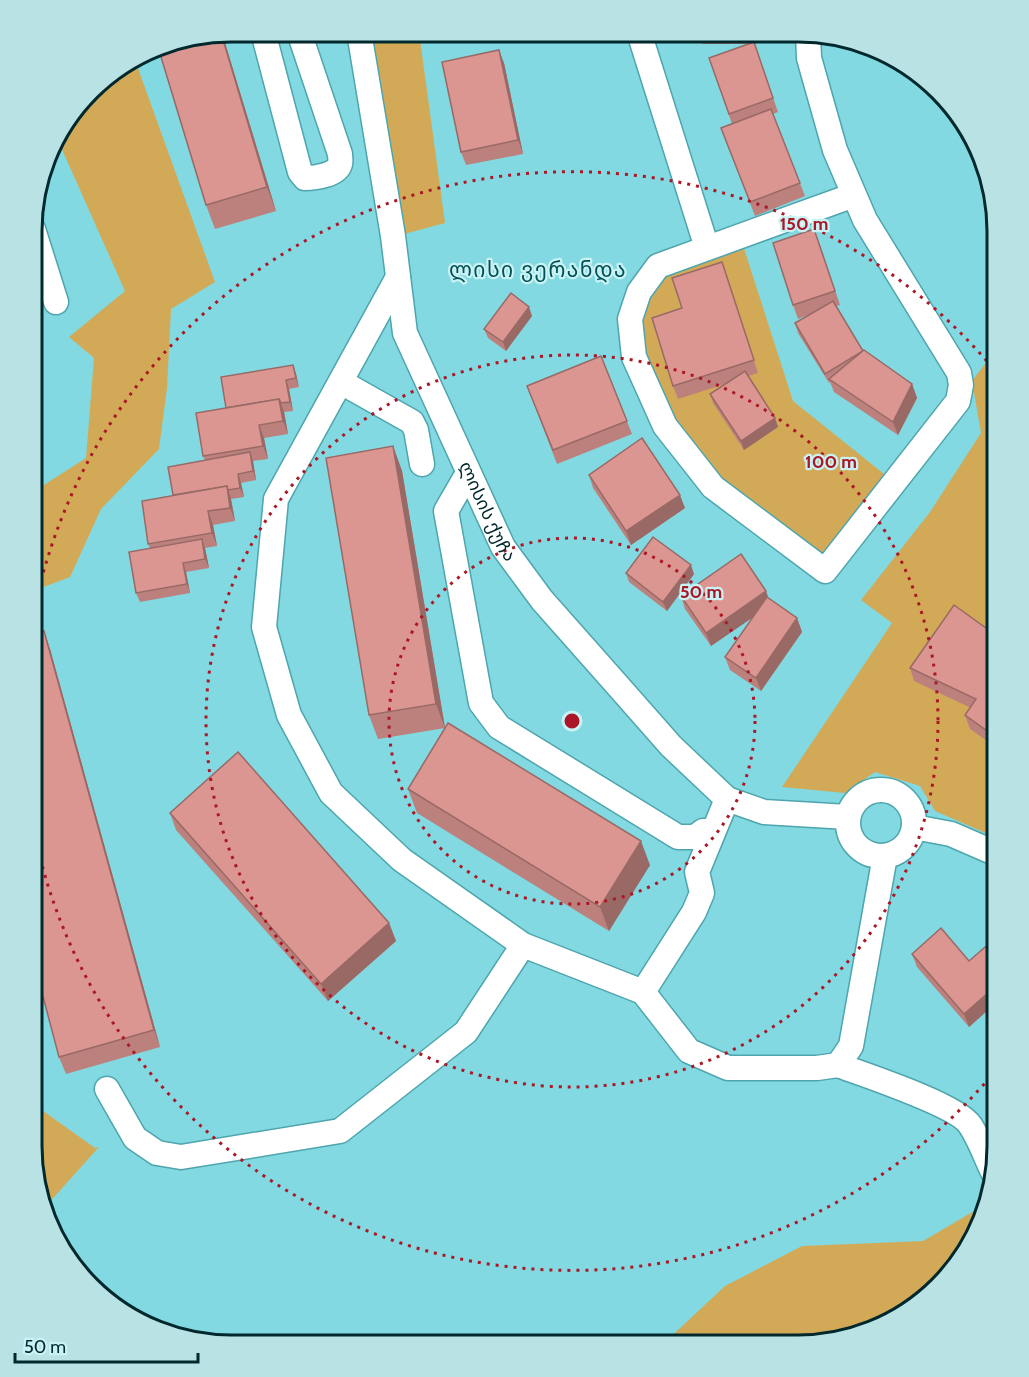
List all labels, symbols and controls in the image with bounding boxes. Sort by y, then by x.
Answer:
text: 150 m [780,213,828,235]
district label: ლისი ვერანდა [449,257,627,283]
text: 100 m [805,451,857,473]
street label: ლისის ქუჩა [454,458,521,566]
text: 50 m [680,581,722,603]
centre of rings [562,711,582,731]
scale bar [15,1326,198,1364]
text: 50 m [24,1336,66,1358]

